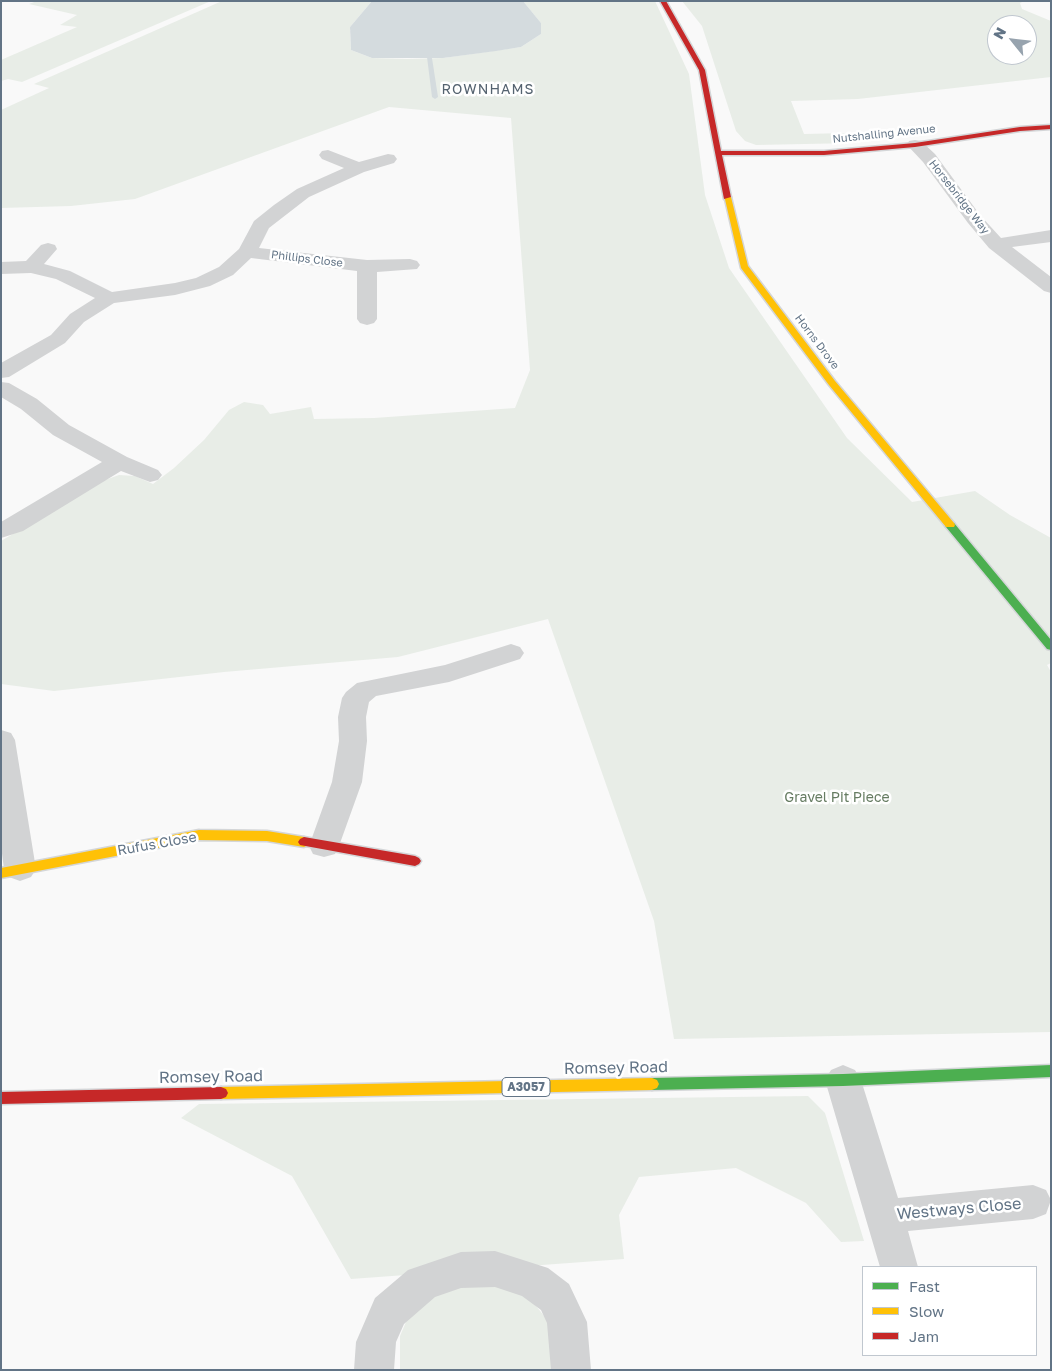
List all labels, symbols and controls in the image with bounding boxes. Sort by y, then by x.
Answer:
north arrow [987,15,1037,65]
text: N [989,24,1009,42]
district label: ROWNHAMS [441,82,535,98]
street label: Nutshalling Avenue [832,122,936,146]
street label: Horsebridge Way [926,157,992,237]
street label: Phillips Close [270,248,344,270]
street label: Horns Drove [792,312,842,372]
park label: Gravel Pit Piece [784,790,890,806]
street label: Rufus Close [116,829,198,859]
street label: Romsey Road [564,1057,668,1079]
street label: Romsey Road [159,1066,263,1088]
road number: A3057 [502,1078,550,1096]
street label: Westways Close [896,1194,1022,1224]
legend [862,1266,1037,1356]
text: Fast [909,1277,940,1295]
text: Slow [909,1302,944,1320]
text: Jam [909,1327,939,1345]

